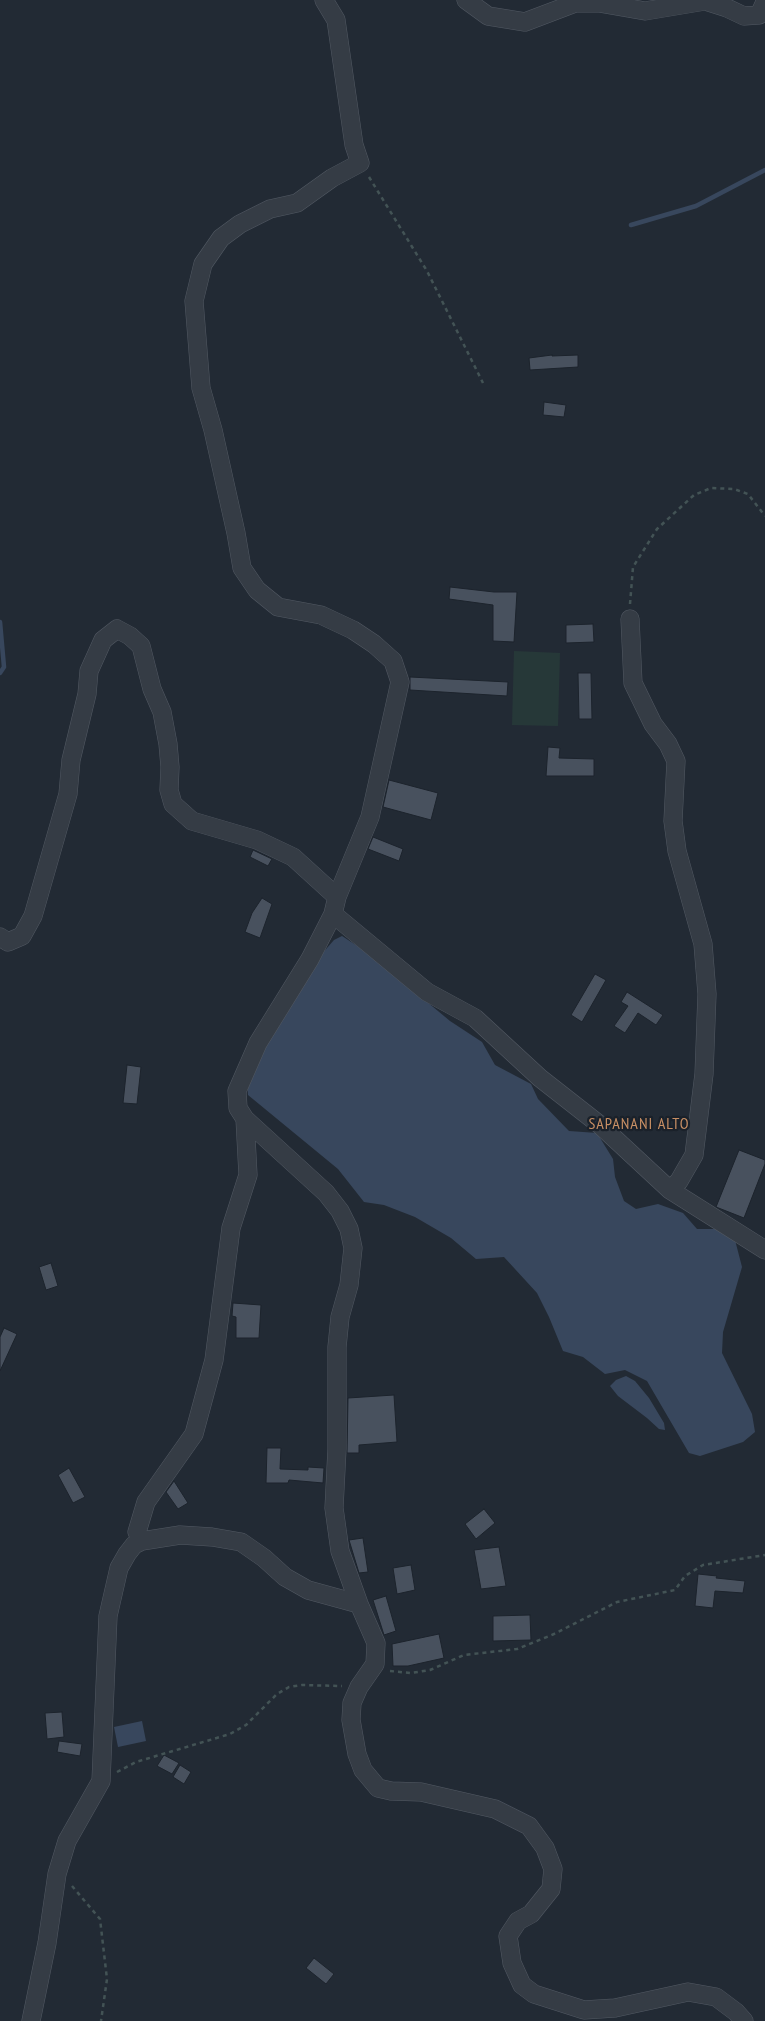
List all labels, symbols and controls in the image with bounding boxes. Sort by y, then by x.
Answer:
district label: SAPANANI ALTO [587,1114,691,1134]

